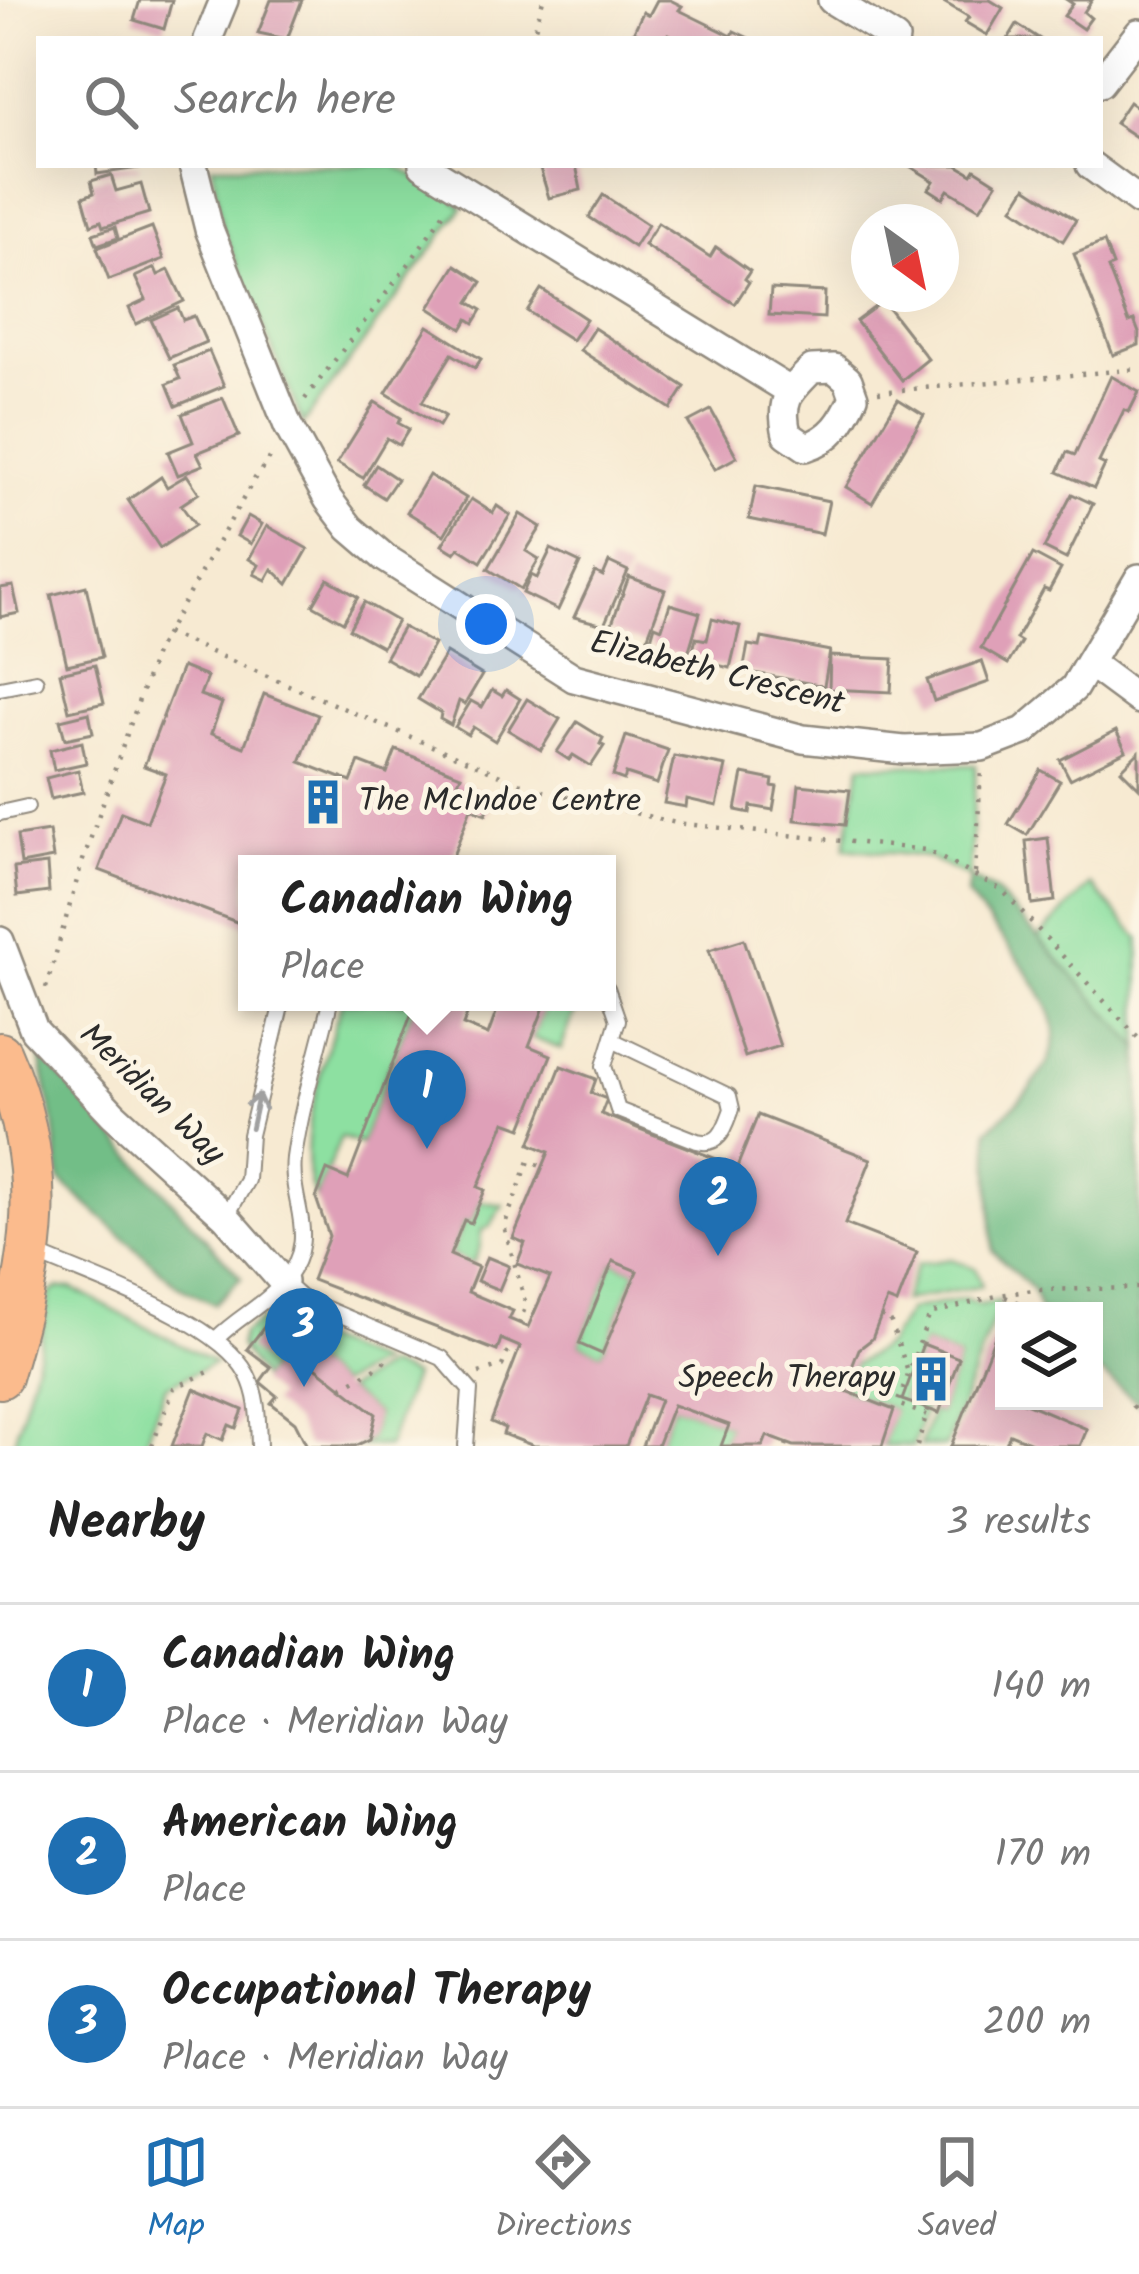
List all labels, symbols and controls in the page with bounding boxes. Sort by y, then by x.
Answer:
search box [36,36,1103,168]
text: Search here [174,66,396,138]
icon: search [78,69,144,135]
north arrow [851,204,959,312]
your location [456,594,516,654]
street label: Elizabeth Crescent [584,617,851,732]
place label: The McIndoe Centre [359,776,641,829]
building icon: The McIndoe Centre [298,777,348,827]
popup [238,855,616,1011]
text: Canadian Wing [280,866,574,938]
text: Place [280,938,364,1000]
street label: Meridian Way [65,1011,237,1179]
pin: 1 [388,1050,466,1149]
one-way arrow [245,1093,268,1131]
pin: 2 [679,1157,757,1256]
pin: 3 [265,1288,343,1387]
map controls [995,1302,1103,1410]
button: layers [995,1302,1103,1410]
place label: Speech Therapy [679,1353,896,1406]
building icon: Speech Therapy [906,1354,956,1404]
text: Nearby [48,1484,205,1565]
text: 3 results [946,1493,1091,1555]
text: Canadian Wing [162,1621,455,1693]
text: 1 [81,1657,93,1719]
text: 140 m [991,1657,1091,1719]
text: Place · Meridian Way [162,1693,508,1755]
text: American Wing [162,1789,458,1861]
text: 2 [76,1825,98,1887]
text: 170 m [995,1825,1091,1887]
text: Place [162,1861,246,1923]
text: Occupational Therapy [162,1957,591,2029]
text: 3 [76,1993,98,2055]
text: 200 m [983,1993,1091,2055]
text: Place · Meridian Way [162,2029,508,2091]
tab: Map [143,2129,209,2254]
tab: Directions [495,2129,632,2254]
tab: Saved [918,2129,996,2254]

